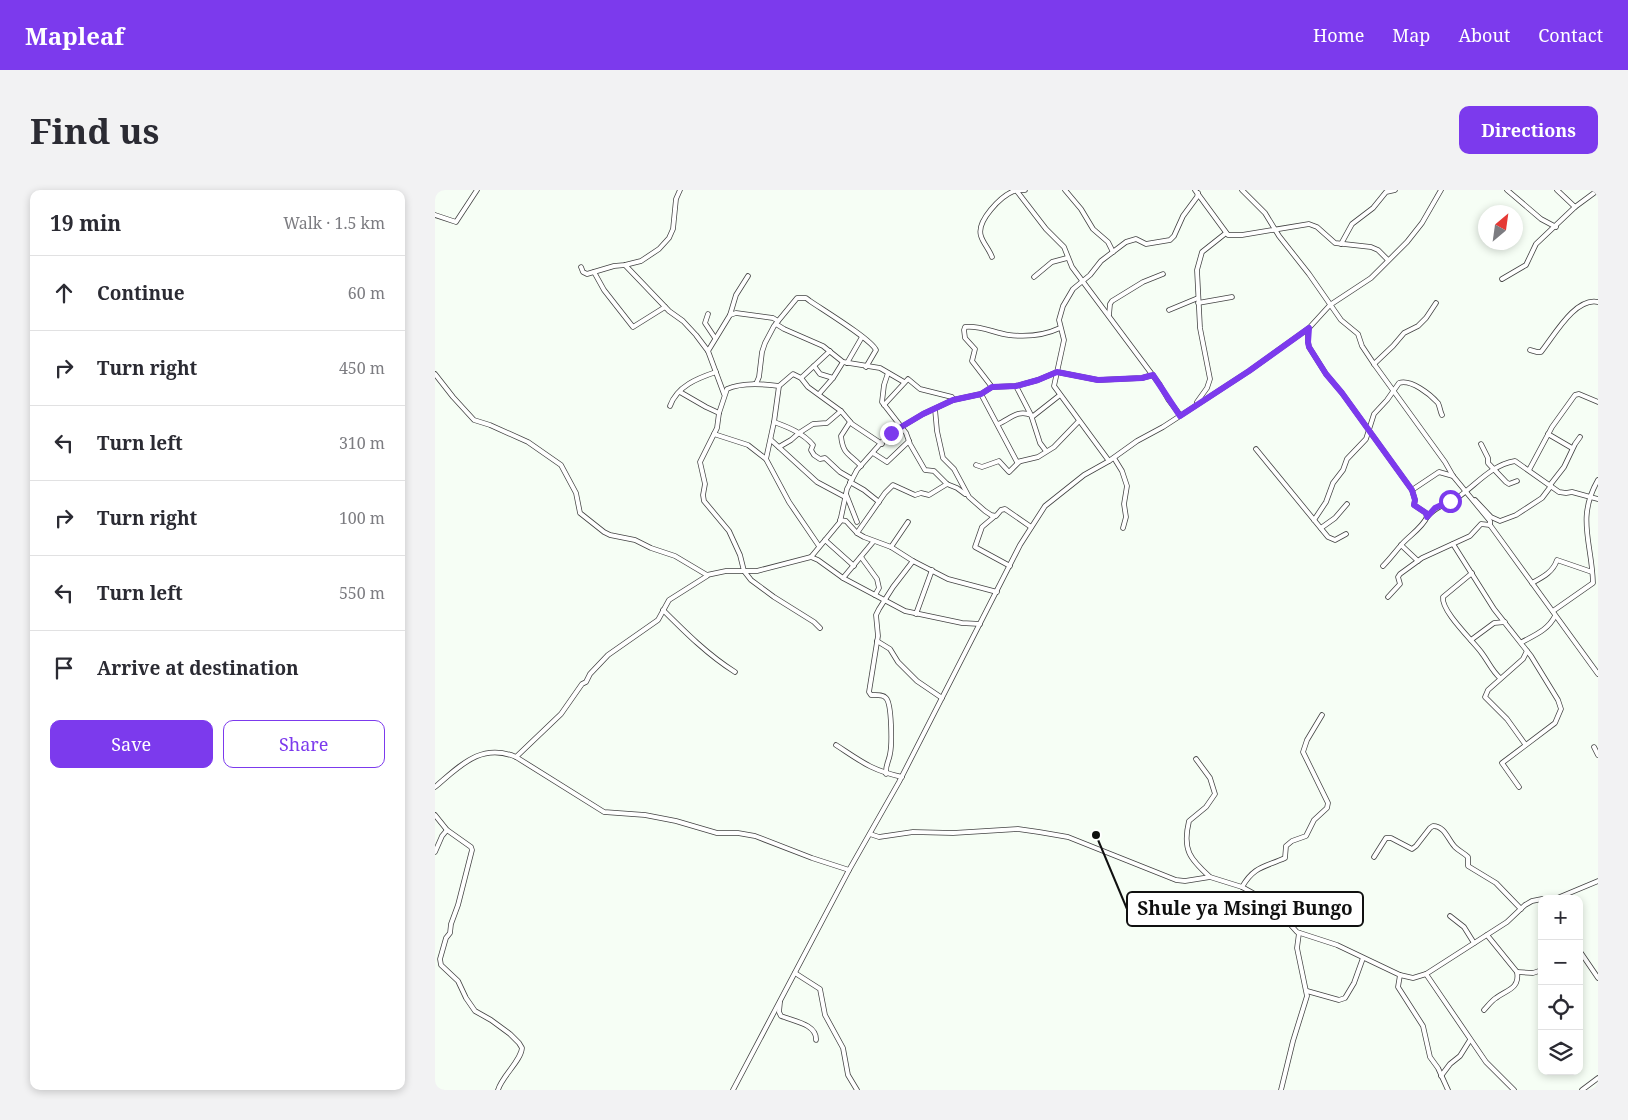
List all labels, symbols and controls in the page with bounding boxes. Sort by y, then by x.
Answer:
text: Mapleaf [25,19,124,52]
text: Home [1313,23,1364,47]
text: Map [1392,23,1430,47]
text: About [1458,23,1510,47]
text: Contact [1538,23,1603,47]
button: Directions [1459,106,1598,154]
text: Find us [30,107,159,154]
north arrow [1478,205,1523,250]
text: 19 min [50,209,121,237]
text: Walk · 1.5 km [283,212,385,234]
icon: ahead [50,279,78,307]
text: Continue [97,280,185,306]
text: 60 m [348,282,385,304]
icon: right [50,354,78,382]
text: Turn right [97,355,197,381]
text: 450 m [339,357,385,379]
route end [880,422,903,445]
icon: left [50,429,78,457]
text: Turn left [97,430,183,456]
text: 310 m [339,432,385,454]
route start [1439,490,1462,513]
icon: right [50,504,78,532]
text: Turn right [97,505,197,531]
text: 100 m [339,507,385,529]
icon: left [50,579,78,607]
text: Turn left [97,580,183,606]
text: 550 m [339,582,385,604]
icon: arrive [50,654,78,682]
text: Arrive at destination [97,655,299,681]
button: Save [50,720,213,768]
button: Share [223,720,385,768]
callout: Shule ya Msingi Bungo [1127,892,1363,926]
text: Shule ya Msingi Bungo [1137,895,1353,921]
map controls [1538,895,1583,1075]
button: + [1538,895,1583,940]
button: − [1538,940,1583,985]
button: locate [1538,985,1583,1030]
button: layers [1538,1030,1583,1075]

